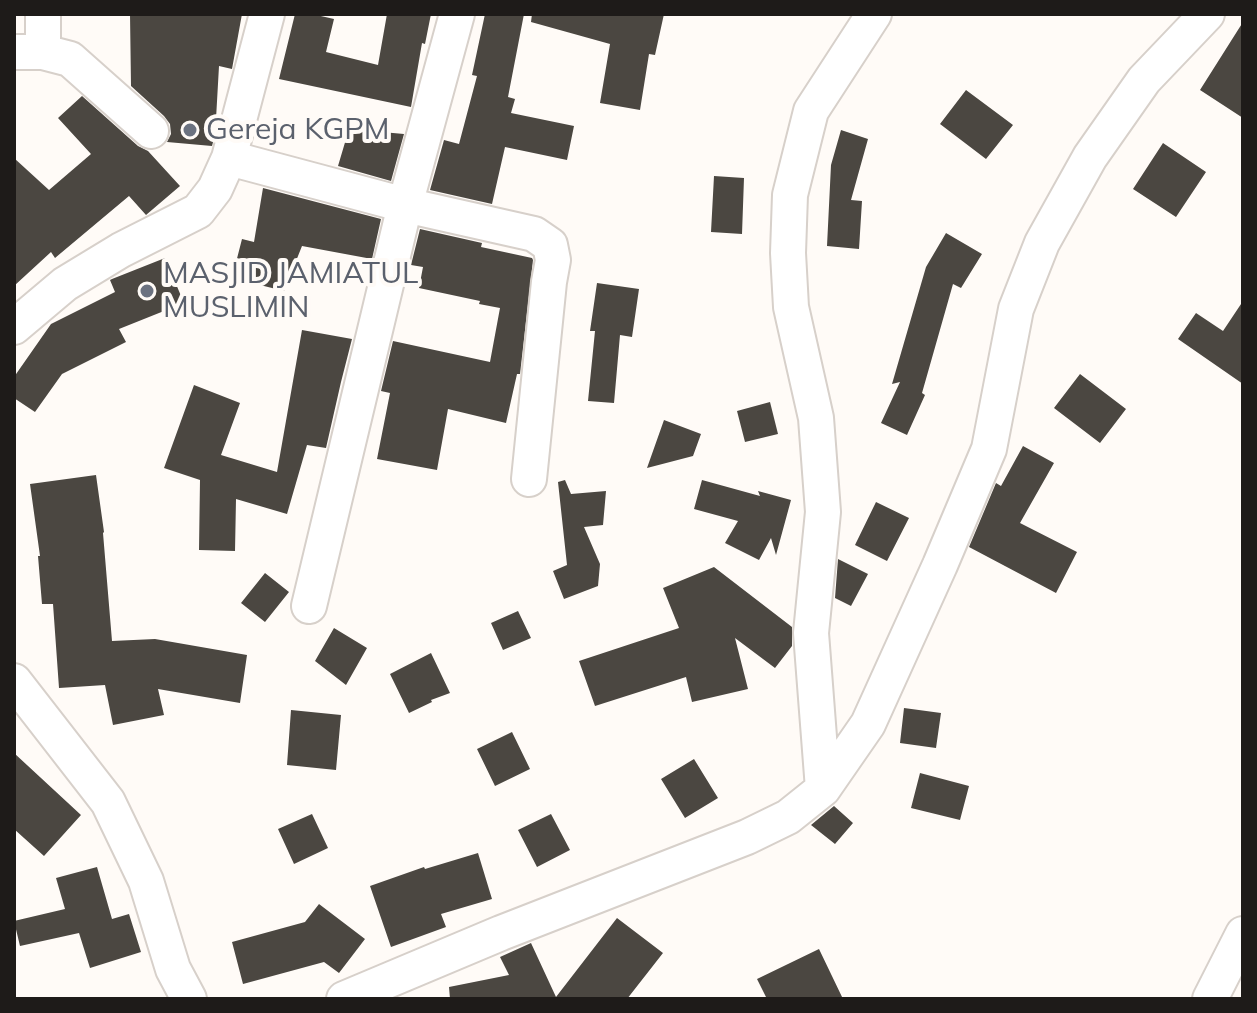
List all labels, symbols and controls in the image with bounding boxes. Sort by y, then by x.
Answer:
place label: Gereja KGPM [206,112,390,148]
marker: Gereja KGPM [181,121,199,139]
place label: MASJID JAMIATUL MUSLIMIN [163,256,418,326]
marker: MASJID JAMIATUL MUSLIMIN [138,282,156,300]

